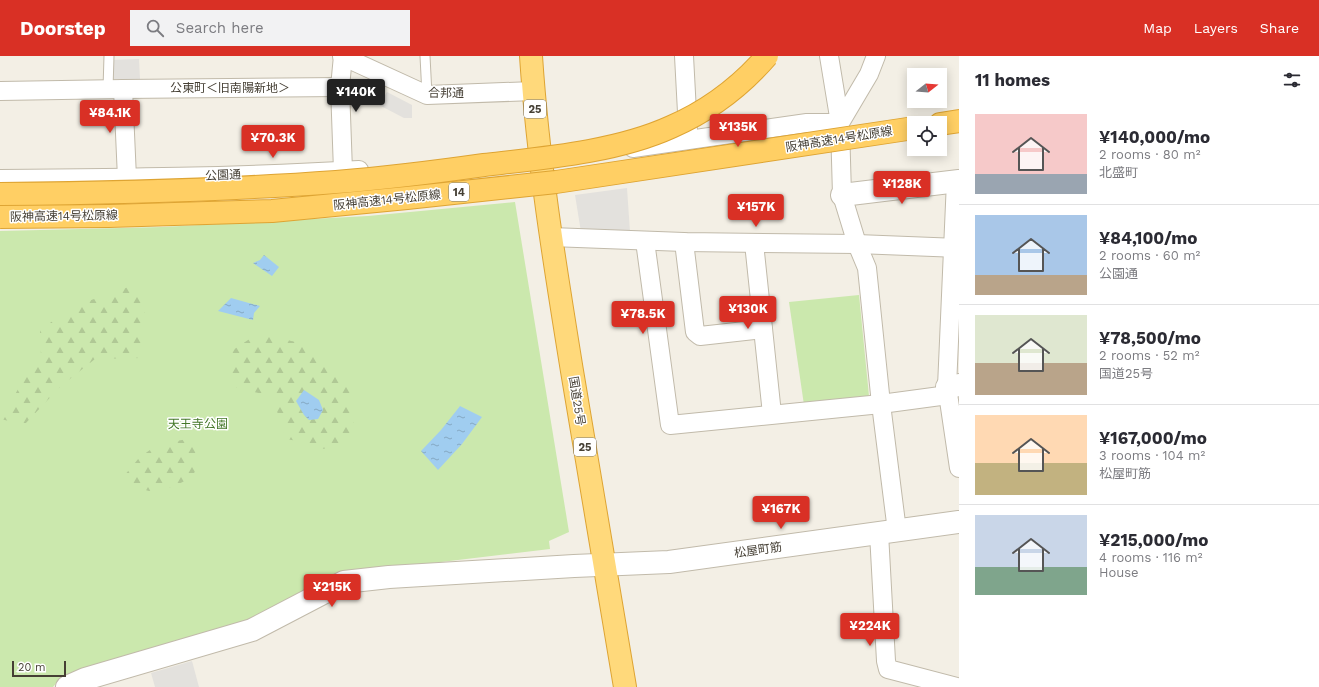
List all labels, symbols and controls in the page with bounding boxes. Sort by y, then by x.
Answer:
search box [130,10,410,46]
text: Doorstep [20,17,106,40]
icon: search [144,17,166,39]
text: Search here [176,19,264,37]
text: Map [1143,20,1172,36]
text: Layers [1194,20,1238,36]
text: Share [1260,20,1299,36]
north arrow [907,68,947,108]
map controls [907,68,947,156]
icon: filters [1281,69,1303,91]
text: 11 homes [975,70,1050,90]
pin: ¥140K [328,79,384,113]
street label: 公東町＜旧南陽新地＞ [170,81,290,95]
text: ¥140K [336,84,376,99]
street label: 合邦通 [428,86,464,100]
pin: ¥84.1K [77,100,143,134]
road number: 25 [524,100,546,118]
text: ¥84.1K [89,105,131,120]
pin: ¥135K [710,114,766,148]
button: locate [907,116,947,156]
text: ¥135K [719,119,757,134]
street label: 阪神高速14号松原線 [785,124,893,154]
pin: ¥70.3K [240,125,306,159]
text: ¥140,000/mo [1099,127,1210,147]
text: ¥70.3K [251,130,295,145]
icon: home [1007,130,1055,178]
text: 2 rooms · 80 m² [1099,147,1200,162]
text: 北盛町 [1099,165,1138,180]
street label: 公園通 [205,167,241,183]
pin: ¥128K [874,171,930,205]
text: ¥128K [882,176,922,191]
road number: 14 [449,183,469,201]
street label: 阪神高速14号松原線 [333,187,441,213]
pin: ¥157K [728,194,784,228]
text: ¥157K [737,199,775,214]
street label: 阪神高速14号松原線 [10,208,118,224]
text: ¥84,100/mo [1099,228,1197,248]
icon: home [1007,231,1055,279]
text: 2 rooms · 60 m² [1099,248,1200,263]
text: 公園通 [1099,266,1138,281]
pin: ¥130K [720,296,776,330]
pin: ¥78.5K [610,301,676,335]
text: ¥130K [728,301,768,316]
text: ¥78.5K [621,306,665,321]
text: ¥78,500/mo [1099,328,1201,348]
icon: home [1007,331,1055,379]
text: 2 rooms · 52 m² [1099,348,1199,363]
text: 国道25号 [1099,366,1153,381]
street label: 国道25号 [566,375,588,427]
park label: 天王寺公園 [168,417,228,431]
text: ¥167,000/mo [1099,428,1207,448]
icon: home [1007,431,1055,479]
road number: 25 [574,438,596,456]
text: 3 rooms · 104 m² [1099,448,1205,463]
text: 松屋町筋 [1099,466,1151,481]
pin: ¥167K [753,496,809,530]
text: ¥167K [762,501,800,516]
text: ¥215,000/mo [1099,530,1208,550]
icon: home [1007,531,1055,579]
street label: 松屋町筋 [733,540,783,560]
text: 4 rooms · 116 m² [1099,550,1202,565]
text: House [1099,565,1139,580]
pin: ¥215K [304,574,360,608]
text: ¥215K [313,579,351,594]
pin: ¥224K [842,613,898,647]
text: ¥224K [849,618,891,633]
scale bar [12,659,66,678]
text: 20 m [18,661,46,674]

